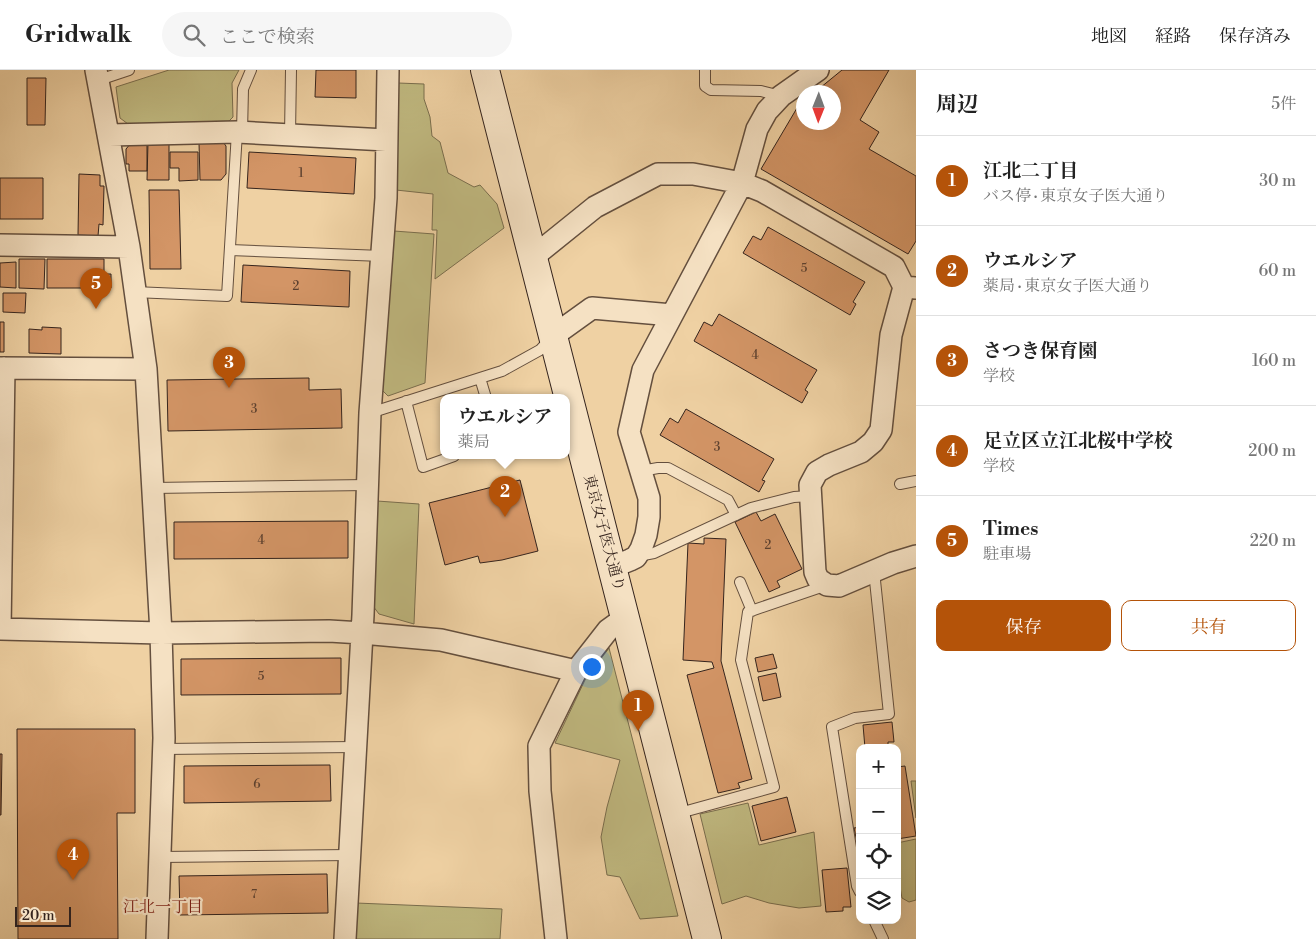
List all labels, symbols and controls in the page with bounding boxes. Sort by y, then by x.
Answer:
search box [162,12,512,57]
text: Gridwalk [25,20,132,50]
icon: search [180,21,208,49]
text: ここで検索 [220,25,315,49]
text: 地図 [1091,25,1127,48]
text: 経路 [1155,25,1191,48]
text: 保存済み [1219,25,1291,48]
north arrow [796,85,841,130]
text: 周辺 [936,92,978,118]
text: 5件 [1271,94,1296,114]
text: 江北二丁目 [983,159,1078,183]
house number: 1 [298,166,304,181]
text: 1 [948,171,956,191]
text: 30 m [1259,171,1296,191]
text: バス停 · 東京女子医大通り [983,186,1168,206]
text: ウエルシア [983,249,1078,273]
house number: 5 [801,261,808,276]
text: 2 [947,261,957,281]
text: 60 m [1258,261,1296,281]
pin: 5 [80,268,112,309]
text: 薬局 · 東京女子医大通り [983,276,1152,296]
house number: 2 [293,279,300,294]
text: さつき保育園 [983,339,1097,363]
pin: 3 [213,347,245,388]
house number: 4 [751,348,759,363]
text: 3 [947,351,957,371]
text: 160 m [1252,351,1296,371]
text: 学校 [983,366,1015,386]
popup [440,394,570,459]
house number: 3 [251,402,258,417]
text: ウエルシア [458,405,552,429]
text: 足立区立江北桜中学校 [983,429,1173,453]
text: 薬局 [458,432,490,452]
house number: 3 [714,440,721,455]
text: 4 [947,441,957,461]
text: 200 m [1248,441,1296,461]
text: 学校 [983,456,1015,476]
street label: 東京女子医大通り [579,473,629,593]
pin: 2 [489,476,521,517]
text: Times [983,517,1038,541]
text: 5 [947,531,957,551]
text: 220 m [1250,531,1296,551]
house number: 4 [257,533,265,548]
house number: 2 [765,538,772,553]
text: 駐車場 [983,544,1031,564]
button: 保存 [936,600,1111,651]
button: 共有 [1121,600,1296,651]
your location [579,654,605,680]
house number: 5 [258,669,265,684]
pin: 1 [622,690,654,731]
map controls [856,744,901,924]
button: + [856,744,901,789]
house number: 6 [253,777,261,792]
button: − [856,789,901,834]
button: locate [856,834,901,879]
pin: 4 [57,839,89,880]
button: layers [856,879,901,924]
house number: 7 [251,887,257,902]
district label: 江北一丁目 [123,897,203,917]
scale bar [15,904,71,927]
text: 20 m [22,907,54,925]

